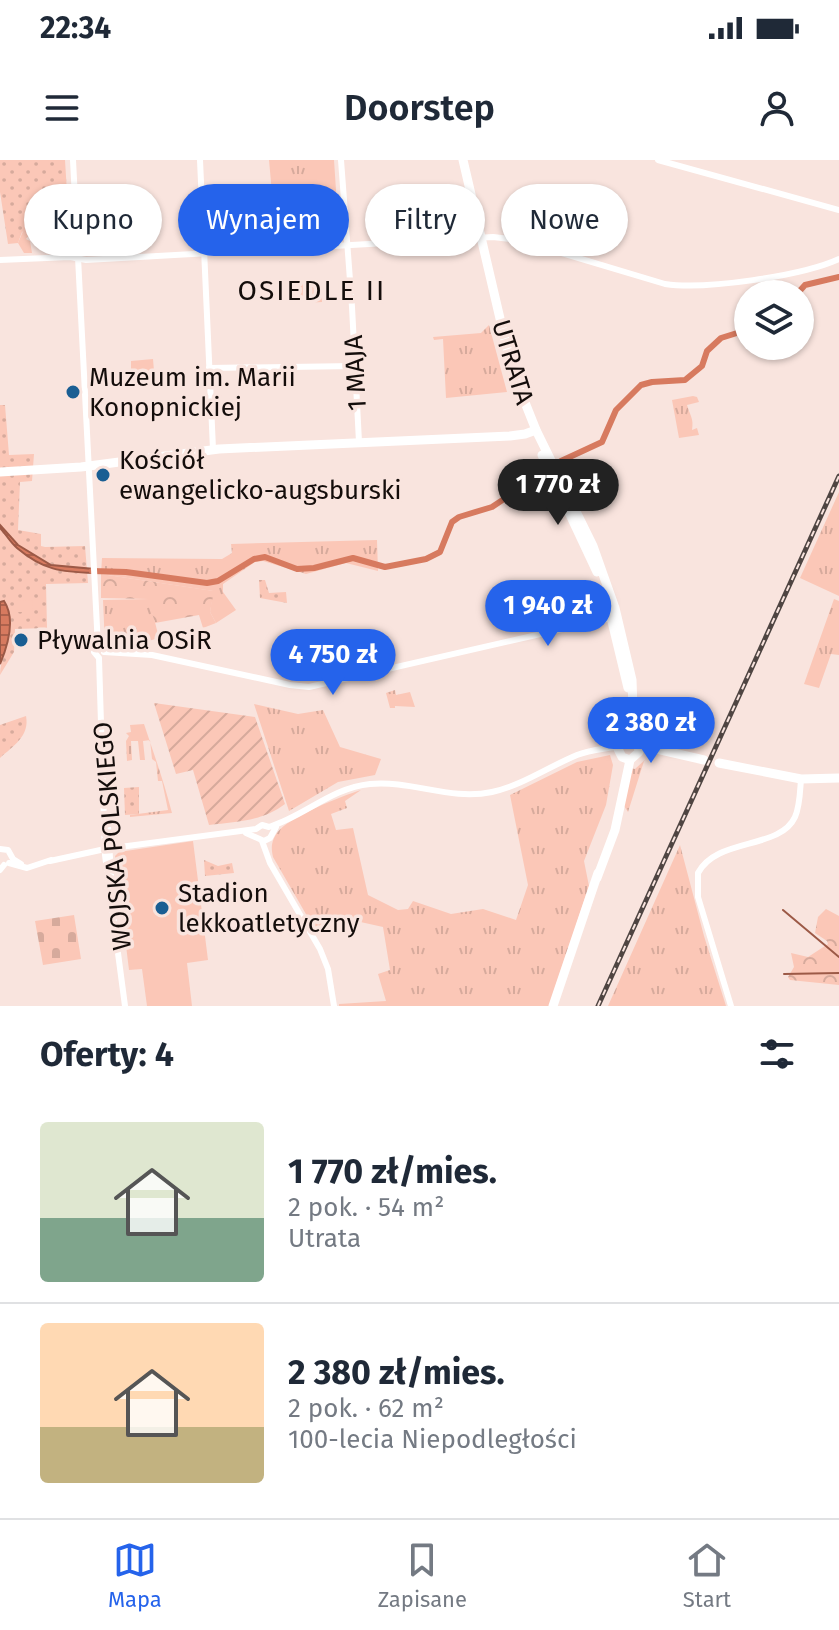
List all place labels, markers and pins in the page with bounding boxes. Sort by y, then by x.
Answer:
place label: Muzeum im. Marii Konopnickiej [89,362,296,423]
marker: Muzeum im. Marii Konopnickiej [64,383,82,401]
place label: Kościół ewangelicko-augsburski [119,445,402,506]
pin: 1 770 zł [475,459,641,527]
marker: Kościół ewangelicko-augsburski [94,466,112,484]
pin: 1 940 zł [465,580,631,648]
place label: Pływalnia OSiR [37,625,212,656]
pin: 4 750 zł [250,629,416,697]
marker: Pływalnia OSiR [12,631,30,649]
pin: 2 380 zł [568,697,734,765]
place label: Stadion lekkoatletyczny [178,878,360,939]
marker: Stadion lekkoatletyczny [153,899,171,917]

